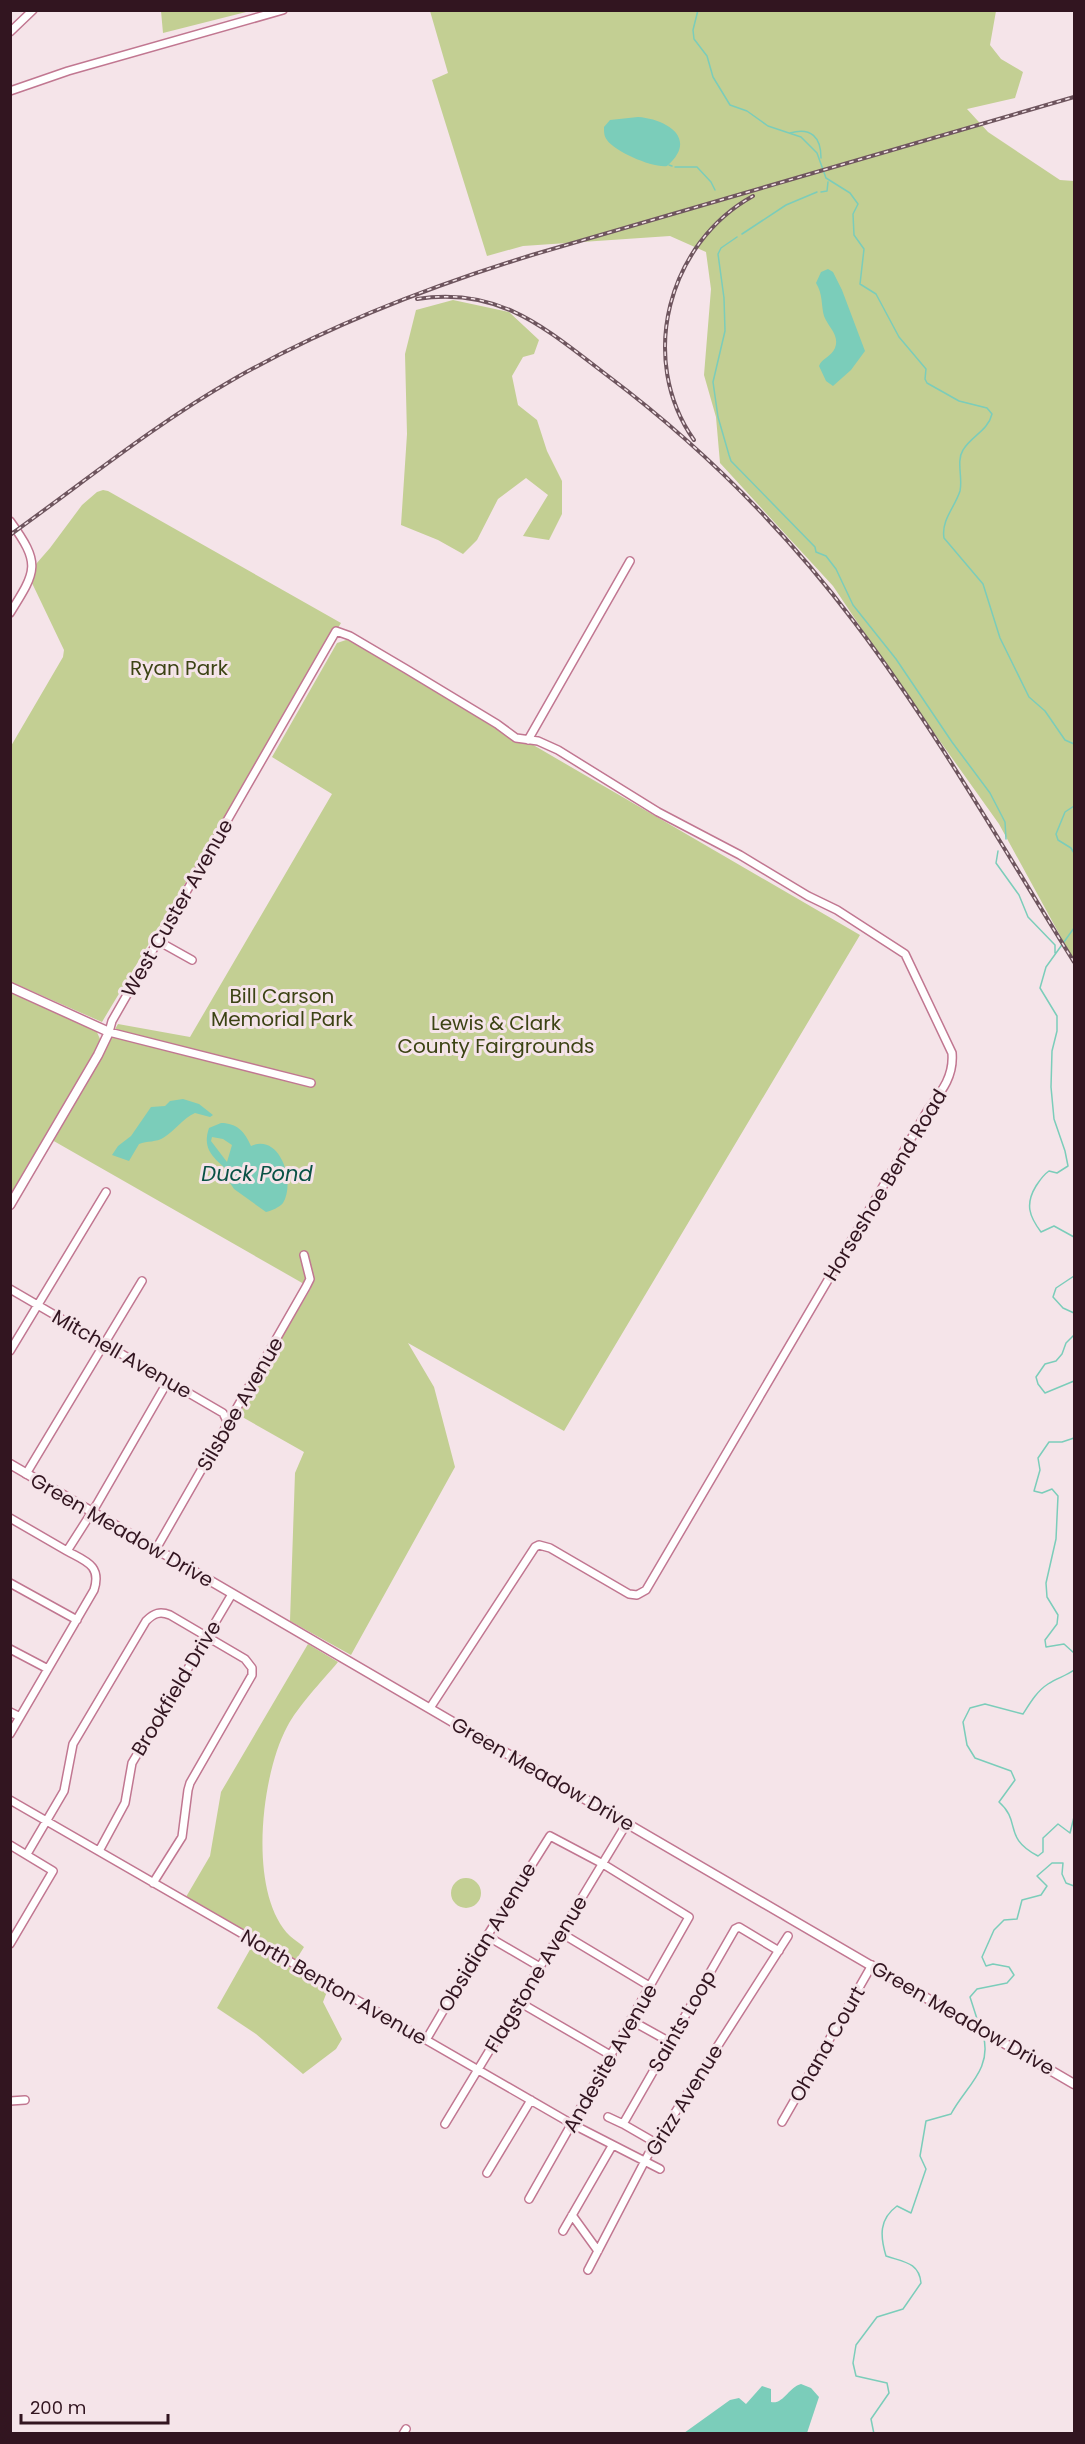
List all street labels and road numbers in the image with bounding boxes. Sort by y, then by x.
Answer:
street label: West Custer Avenue [115,814,239,1002]
street label: Horseshoe Bend Road [817,1084,953,1286]
street label: Mitchell Avenue [47,1303,197,1405]
street label: Silsbee Avenue [190,1332,290,1476]
street label: Green Meadow Drive [25,1466,219,1594]
street label: Brookfield Drive [124,1615,228,1761]
street label: Green Meadow Drive [446,1710,640,1838]
street label: Obsidian Avenue [431,1857,543,2017]
street label: Flagstone Avenue [478,1890,594,2058]
street label: North Benton Avenue [236,1922,432,2052]
street label: Green Meadow Drive [866,1954,1060,2082]
street label: Saints Loop [641,1965,723,2077]
street label: Andesite Avenue [556,1978,664,2138]
street label: Ohana Court [783,1981,871,2107]
street label: Grizz Avenue [639,2039,729,2161]

